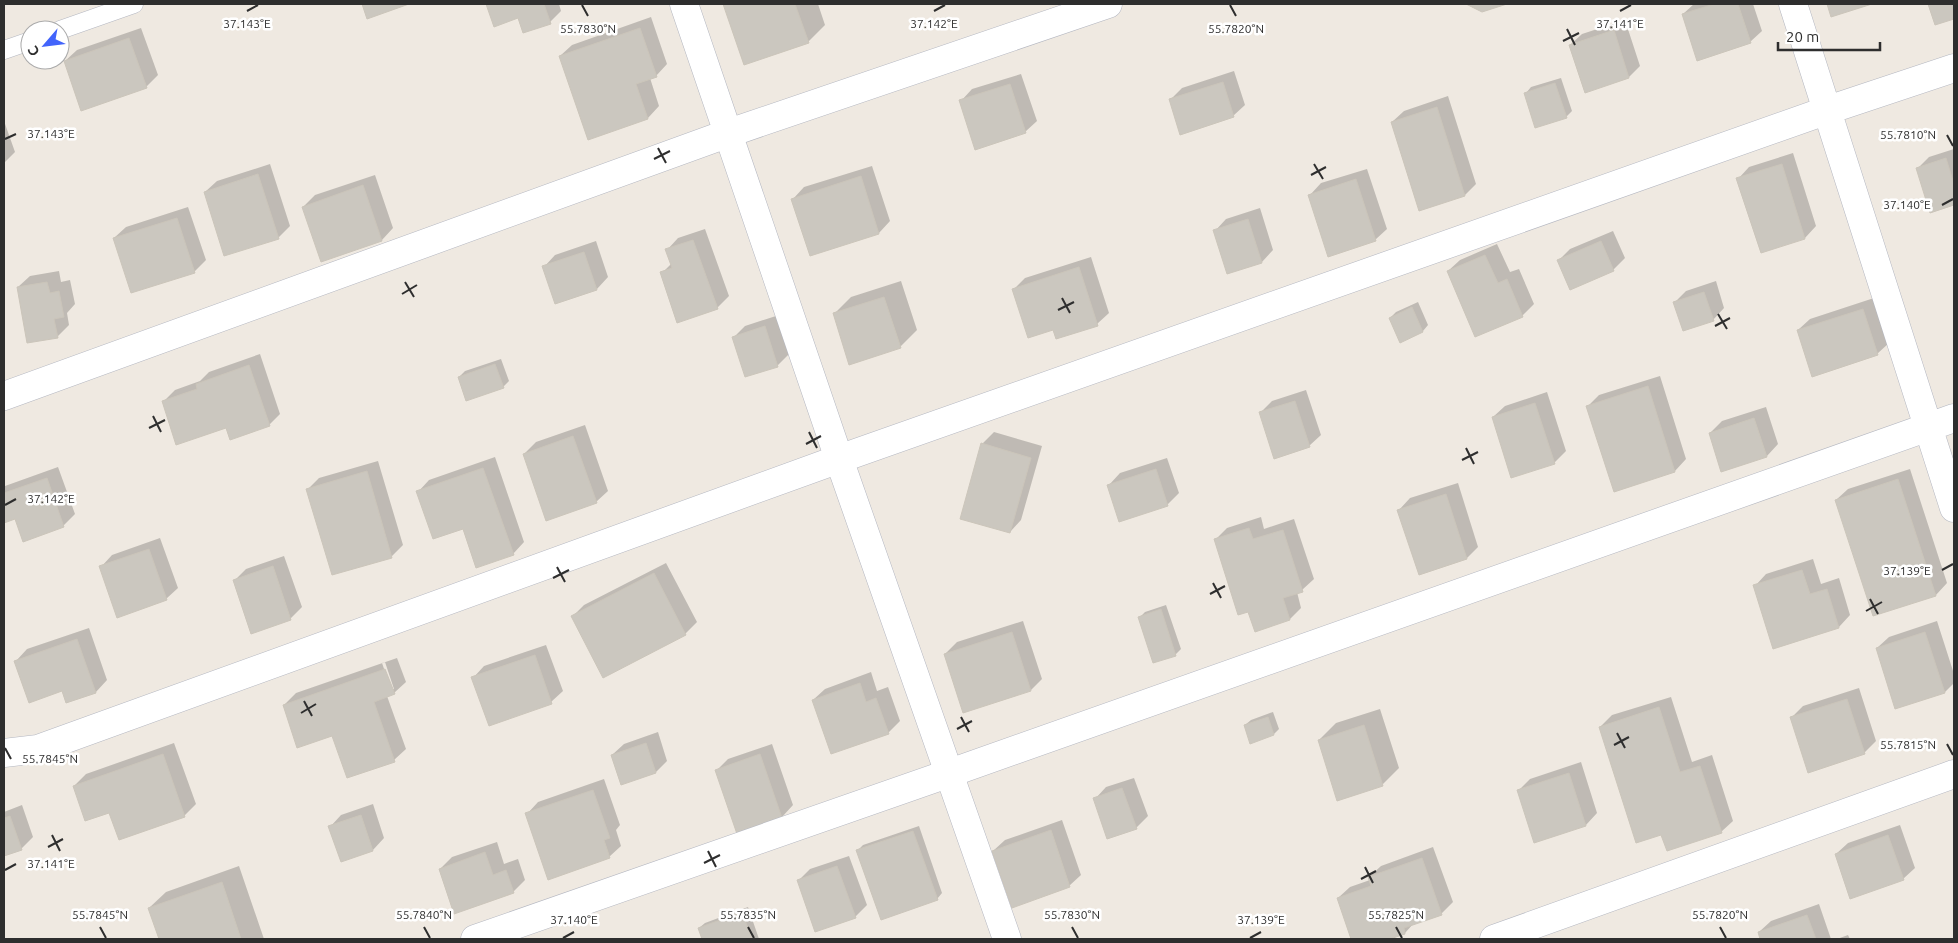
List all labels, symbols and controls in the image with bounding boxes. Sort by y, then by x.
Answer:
text: 37.143°E [223,17,271,30]
text: 37.142°E [910,17,958,30]
text: 37.141°E [1596,17,1644,30]
north arrow [20,20,70,70]
scale bar [1778,20,1880,52]
text: 55.7830°N [560,22,616,35]
text: 55.7820°N [1208,22,1264,35]
text: 20 m [1786,28,1819,45]
text: С [24,43,43,59]
text: 37.143°E [27,127,75,140]
text: 55.7810°N [1880,128,1936,141]
text: 37.140°E [1883,198,1931,211]
text: 37.142°E [27,492,75,505]
text: 37.139°E [1883,564,1931,577]
text: 55.7815°N [1880,738,1936,751]
text: 55.7845°N [22,752,78,765]
text: 37.141°E [27,857,75,870]
text: 55.7845°N [72,908,128,921]
text: 55.7840°N [396,908,452,921]
text: 55.7835°N [720,908,776,921]
text: 55.7830°N [1044,908,1100,921]
text: 55.7825°N [1368,908,1424,921]
text: 55.7820°N [1692,908,1748,921]
text: 37.140°E [550,913,598,926]
text: 37.139°E [1237,913,1285,926]

